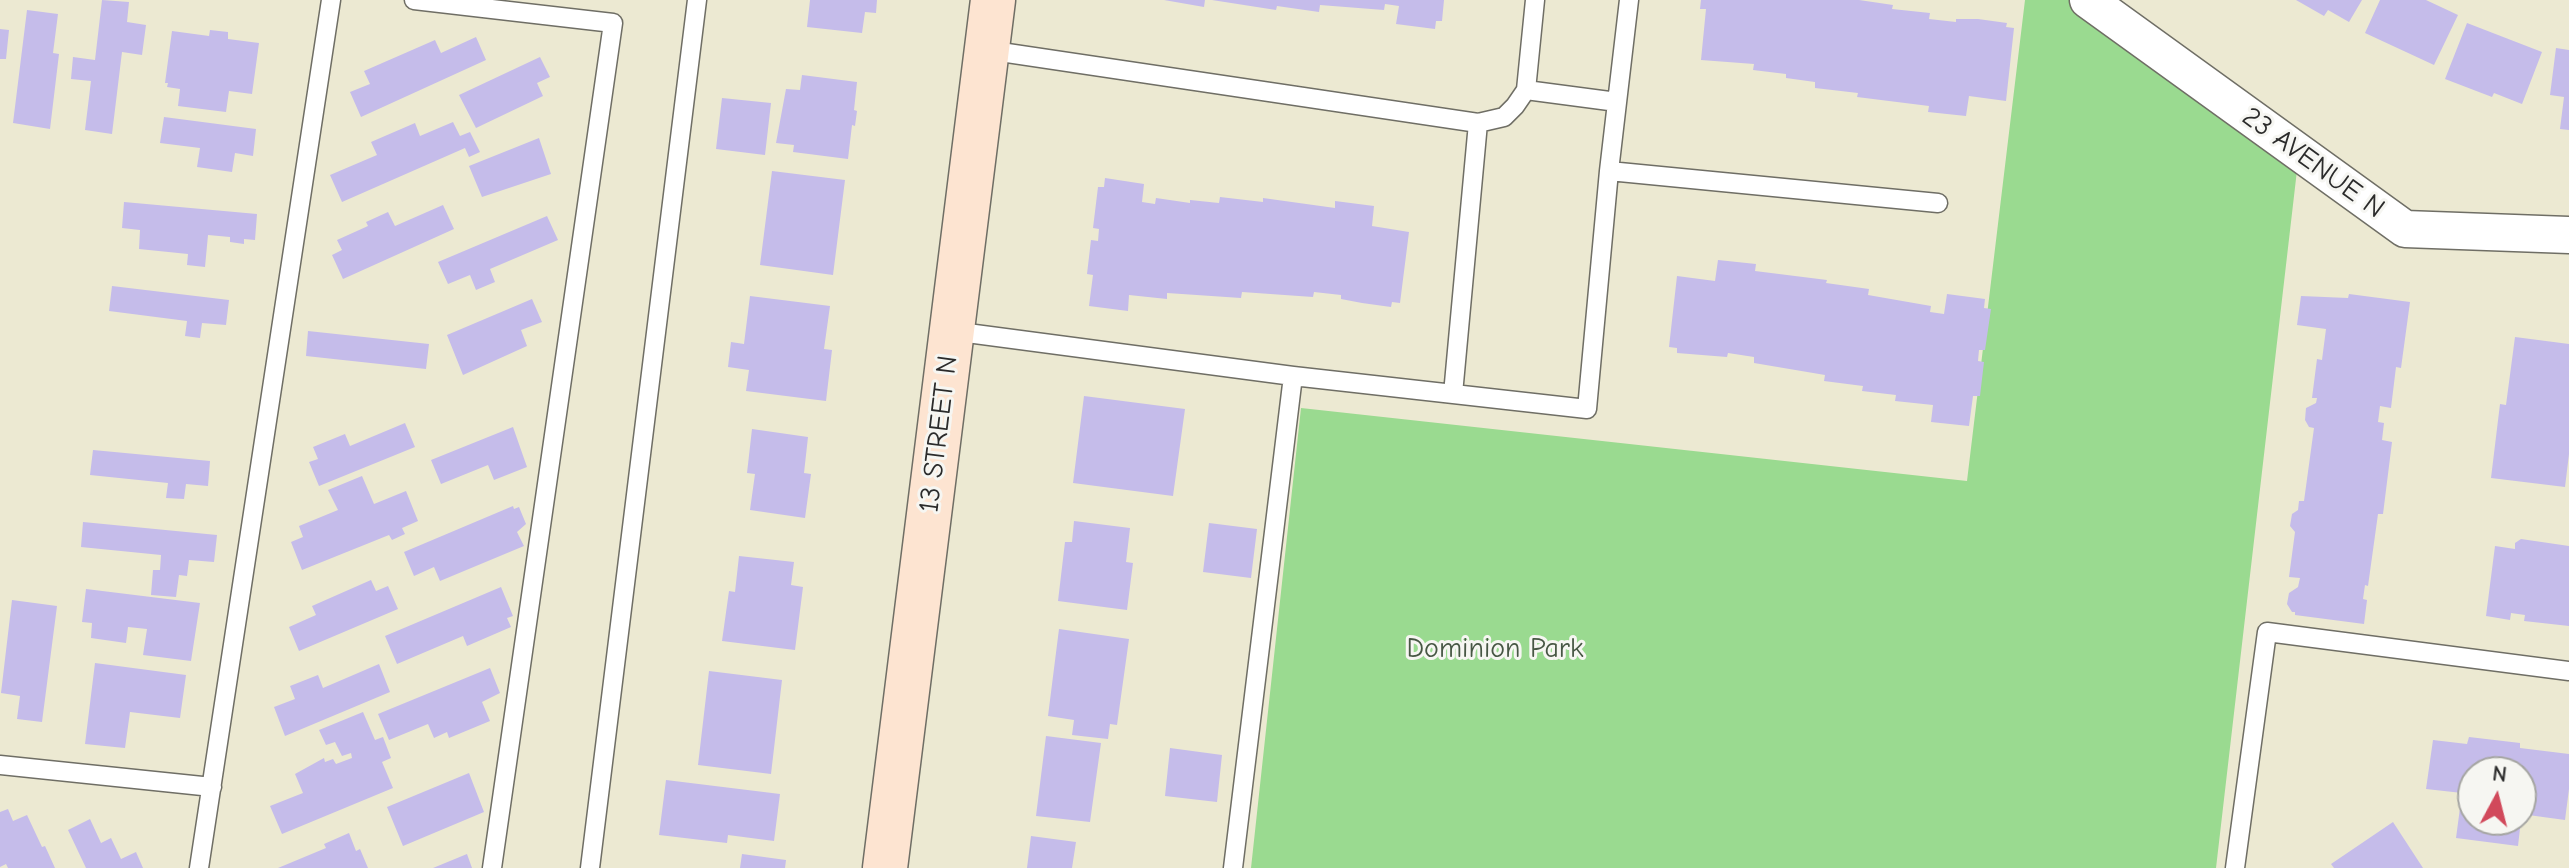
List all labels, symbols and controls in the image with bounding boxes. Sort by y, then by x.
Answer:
street label: 23 AVENUE N [2235,100,2391,226]
street label: 13 STREET N [913,354,965,514]
park label: Dominion Park [1406,632,1584,666]
north arrow [2457,756,2537,836]
text: N [2491,760,2508,788]

